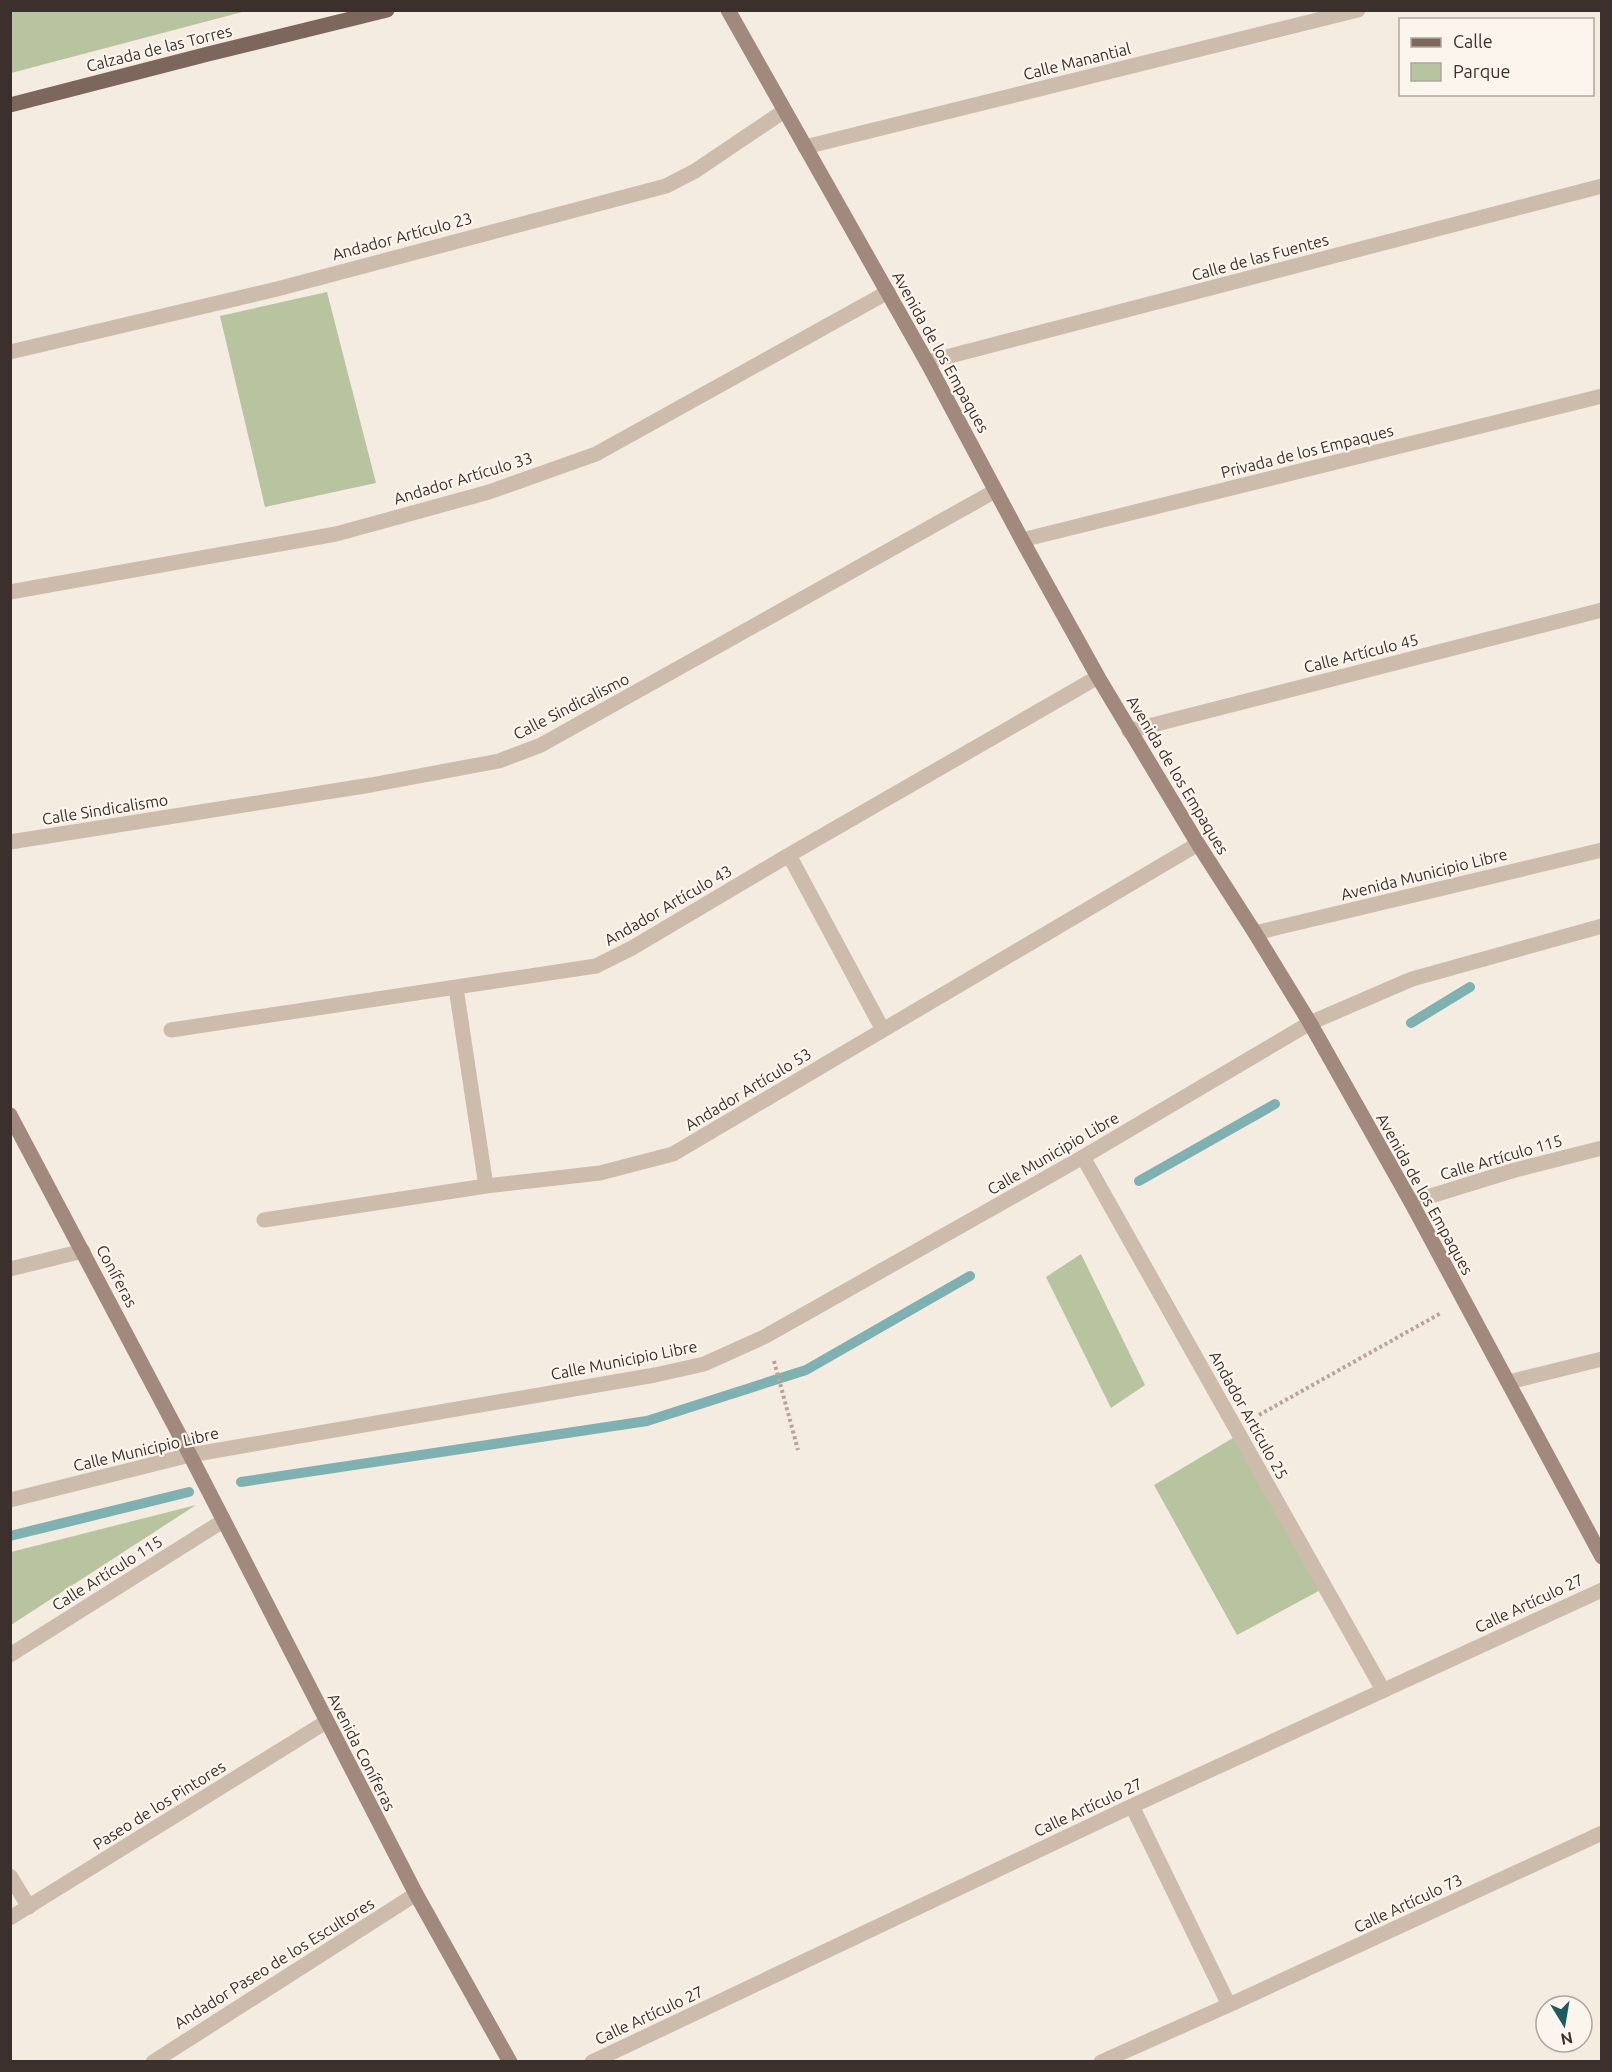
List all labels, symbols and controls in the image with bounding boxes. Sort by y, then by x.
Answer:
legend [1399,18,1594,96]
street label: Calzada de las Torres [84,21,234,75]
text: Calle [1453,31,1493,51]
street label: Calle Manantial [1021,39,1133,83]
text: Parque [1453,61,1510,81]
street label: Andador Artículo 23 [330,209,474,263]
street label: Calle de las Fuentes [1189,230,1331,284]
street label: Avenida de los Empaques [889,268,993,436]
street label: Privada de los Empaques [1219,421,1395,481]
street label: Andador Artículo 33 [391,448,535,508]
street label: Calle Artículo 45 [1302,630,1420,676]
street label: Calle Sindicalismo [510,669,632,743]
street label: Avenida de los Empaques [1123,692,1233,858]
street label: Calle Sindicalismo [41,790,169,828]
street label: Avenida Municipio Libre [1339,845,1509,903]
street label: Andador Artículo 43 [601,861,735,949]
street label: Andador Artículo 53 [682,1044,814,1134]
street label: Calle Municipio Libre [984,1108,1122,1198]
street label: Avenida de los Empaques [1373,1110,1477,1278]
street label: Calle Artículo 115 [1438,1131,1564,1183]
street label: Coníferas [93,1242,141,1310]
street label: Calle Municipio Libre [549,1337,699,1383]
street label: Andador Artículo 25 [1206,1348,1292,1482]
street label: Calle Municipio Libre [71,1423,221,1475]
street label: Calle Artículo 115 [49,1532,165,1614]
street label: Calle Artículo 27 [1472,1570,1586,1636]
street label: Avenida Coníferas [325,1690,399,1814]
street label: Paseo de los Pintores [90,1757,228,1853]
street label: Calle Artículo 27 [1031,1774,1145,1840]
street label: Calle Artículo 73 [1351,1870,1465,1936]
street label: Andador Paseo de los Escultores [171,1894,377,2032]
street label: Calle Artículo 27 [592,1982,706,2048]
north arrow [1534,1994,1594,2054]
text: N [1559,2029,1574,2049]

